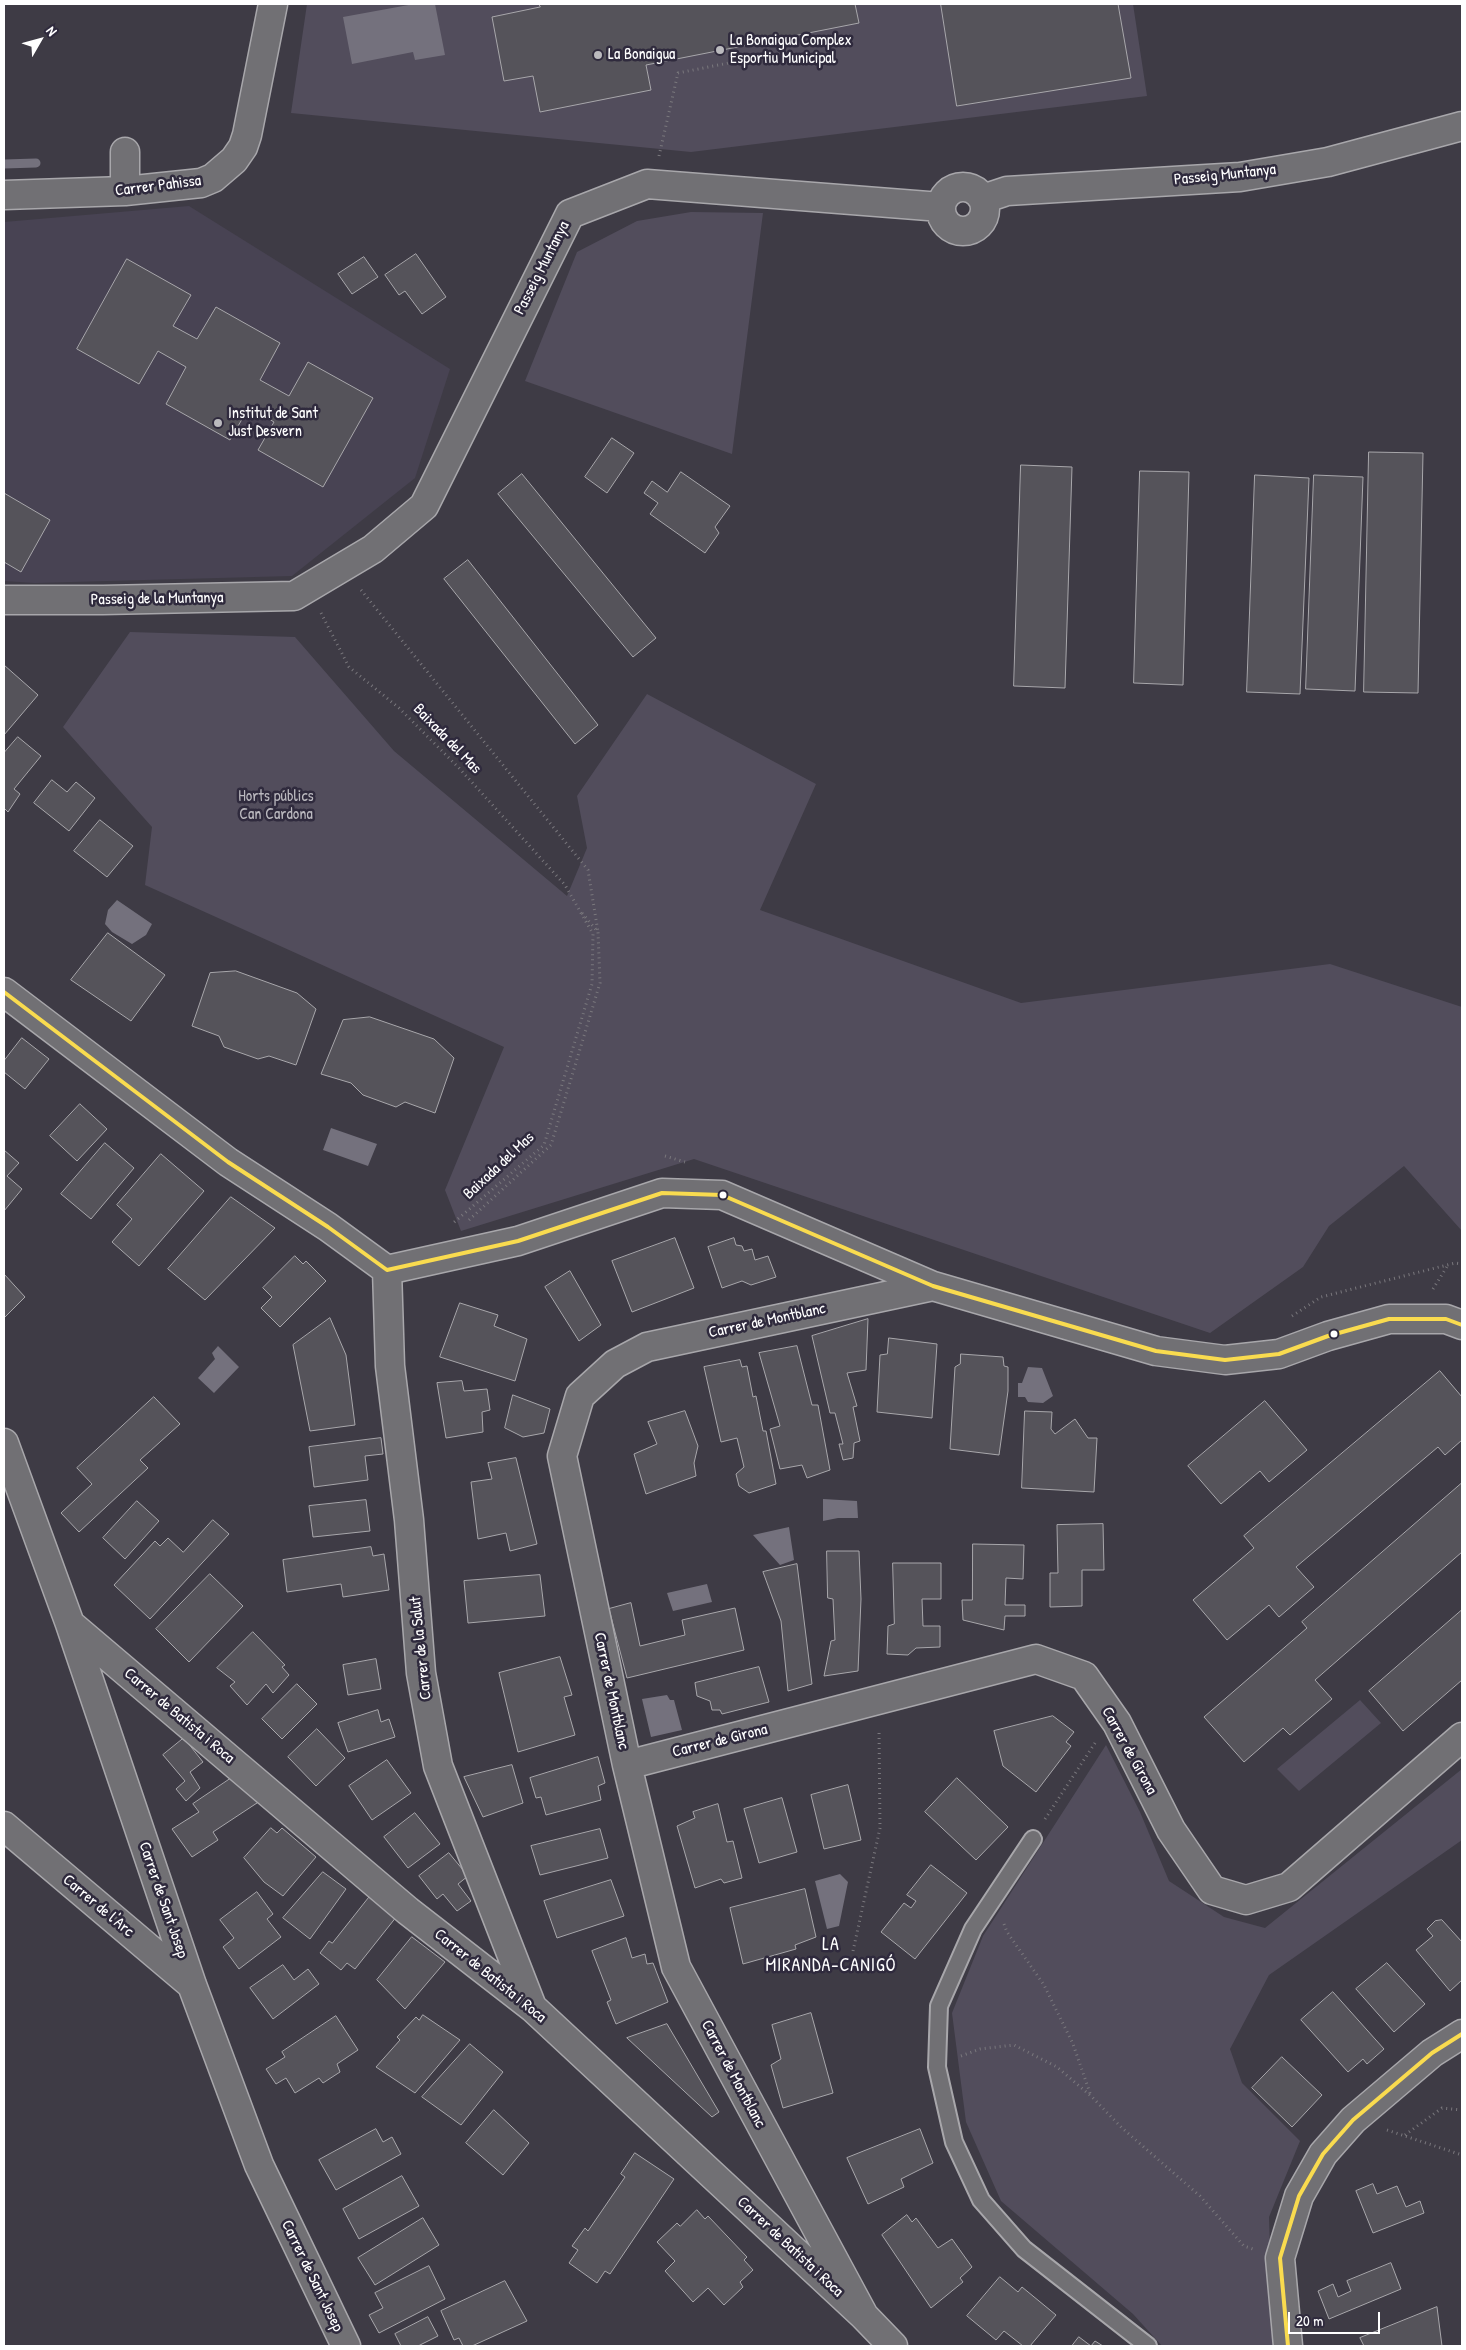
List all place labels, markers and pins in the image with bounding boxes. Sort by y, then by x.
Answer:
place label: La Bonaigua Complex Esportiu Municipal [730,31,852,69]
marker: La Bonaigua Complex Esportiu Municipal [714,44,726,56]
place label: La Bonaigua [608,45,675,65]
marker: La Bonaigua [592,49,604,61]
place label: Institut de Sant Just Desvern [228,404,318,442]
marker: Institut de Sant Just Desvern [212,417,224,429]
unlabelled marker [718,1190,728,1200]
unlabelled marker [1329,1329,1339,1339]

